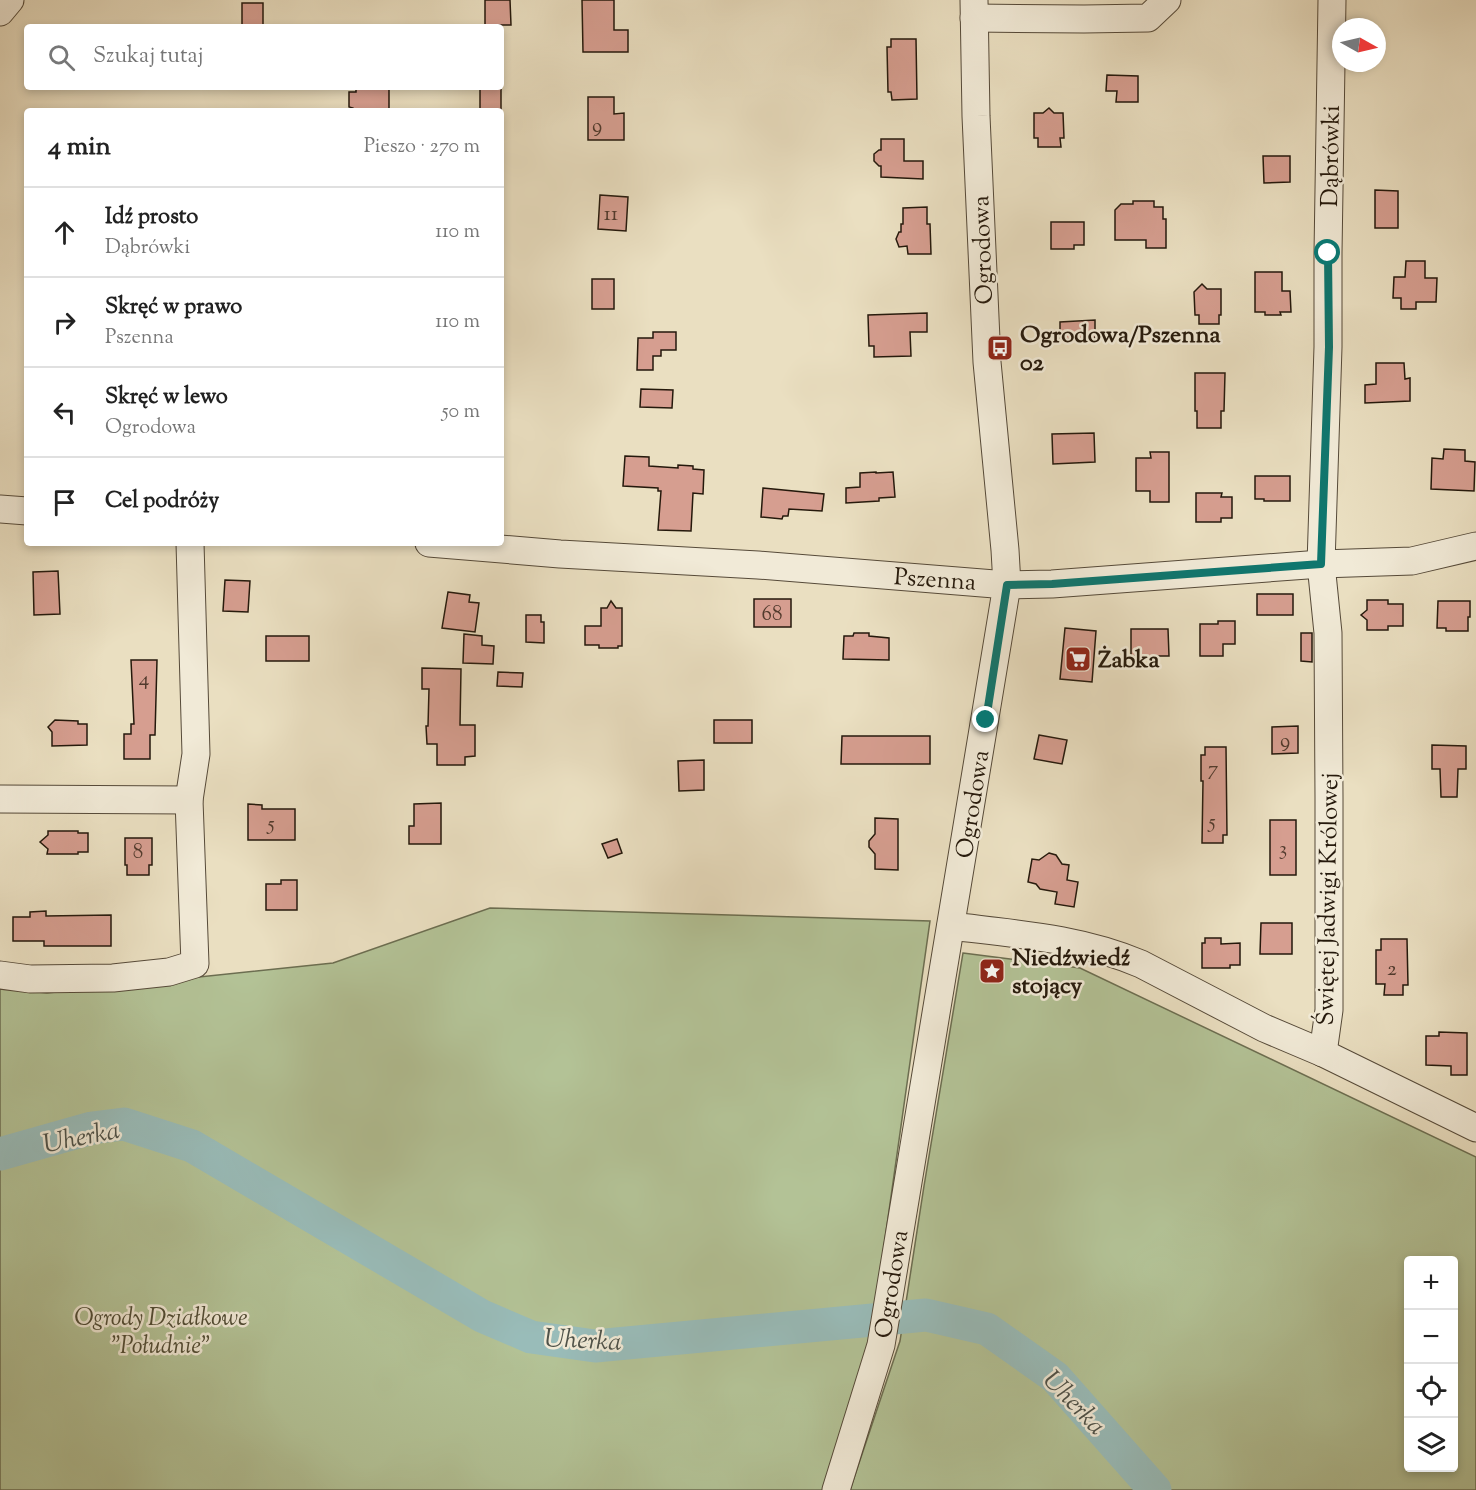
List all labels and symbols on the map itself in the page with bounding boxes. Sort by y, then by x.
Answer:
north arrow [1332,18,1386,72]
street label: Dąbrówki [1314,105,1350,207]
house number: 9 [592,112,602,142]
street label: Ogrodowa [965,195,1003,305]
house number: 11 [604,200,618,230]
route start [1314,239,1340,265]
place label: Ogrodowa/Pszenna 02 [1020,319,1222,381]
bus stop icon: Ogrodowa/Pszenna 02 [985,333,1015,363]
street label: Pszenna [893,561,977,601]
house number: 68 [762,600,782,630]
supermarket icon: Żabka [1063,644,1093,674]
place label: Żabka [1098,644,1160,678]
house number: 4 [139,665,149,695]
route end [972,706,998,732]
house number: 9 [1280,727,1290,757]
street label: Ogrodowa [949,748,999,861]
house number: 7 [1208,755,1219,785]
street label: Świętej Jadwigi Królowej [1310,772,1348,1026]
house number: 5 [1207,808,1216,838]
house number: 5 [266,810,275,840]
house number: 3 [1279,835,1287,865]
house number: 8 [133,838,143,868]
place label: Niedźwiedź stojący [1012,942,1130,1004]
house number: 2 [1387,955,1397,985]
place icon: Niedźwiedź stojący [977,956,1007,986]
water label: Uherka [40,1113,123,1164]
street label: Ogrodowa [868,1228,918,1341]
park label: Ogrody Działkowe "Południe" [74,1302,248,1364]
water label: Uherka [543,1321,623,1362]
water label: Uherka [1033,1363,1113,1444]

